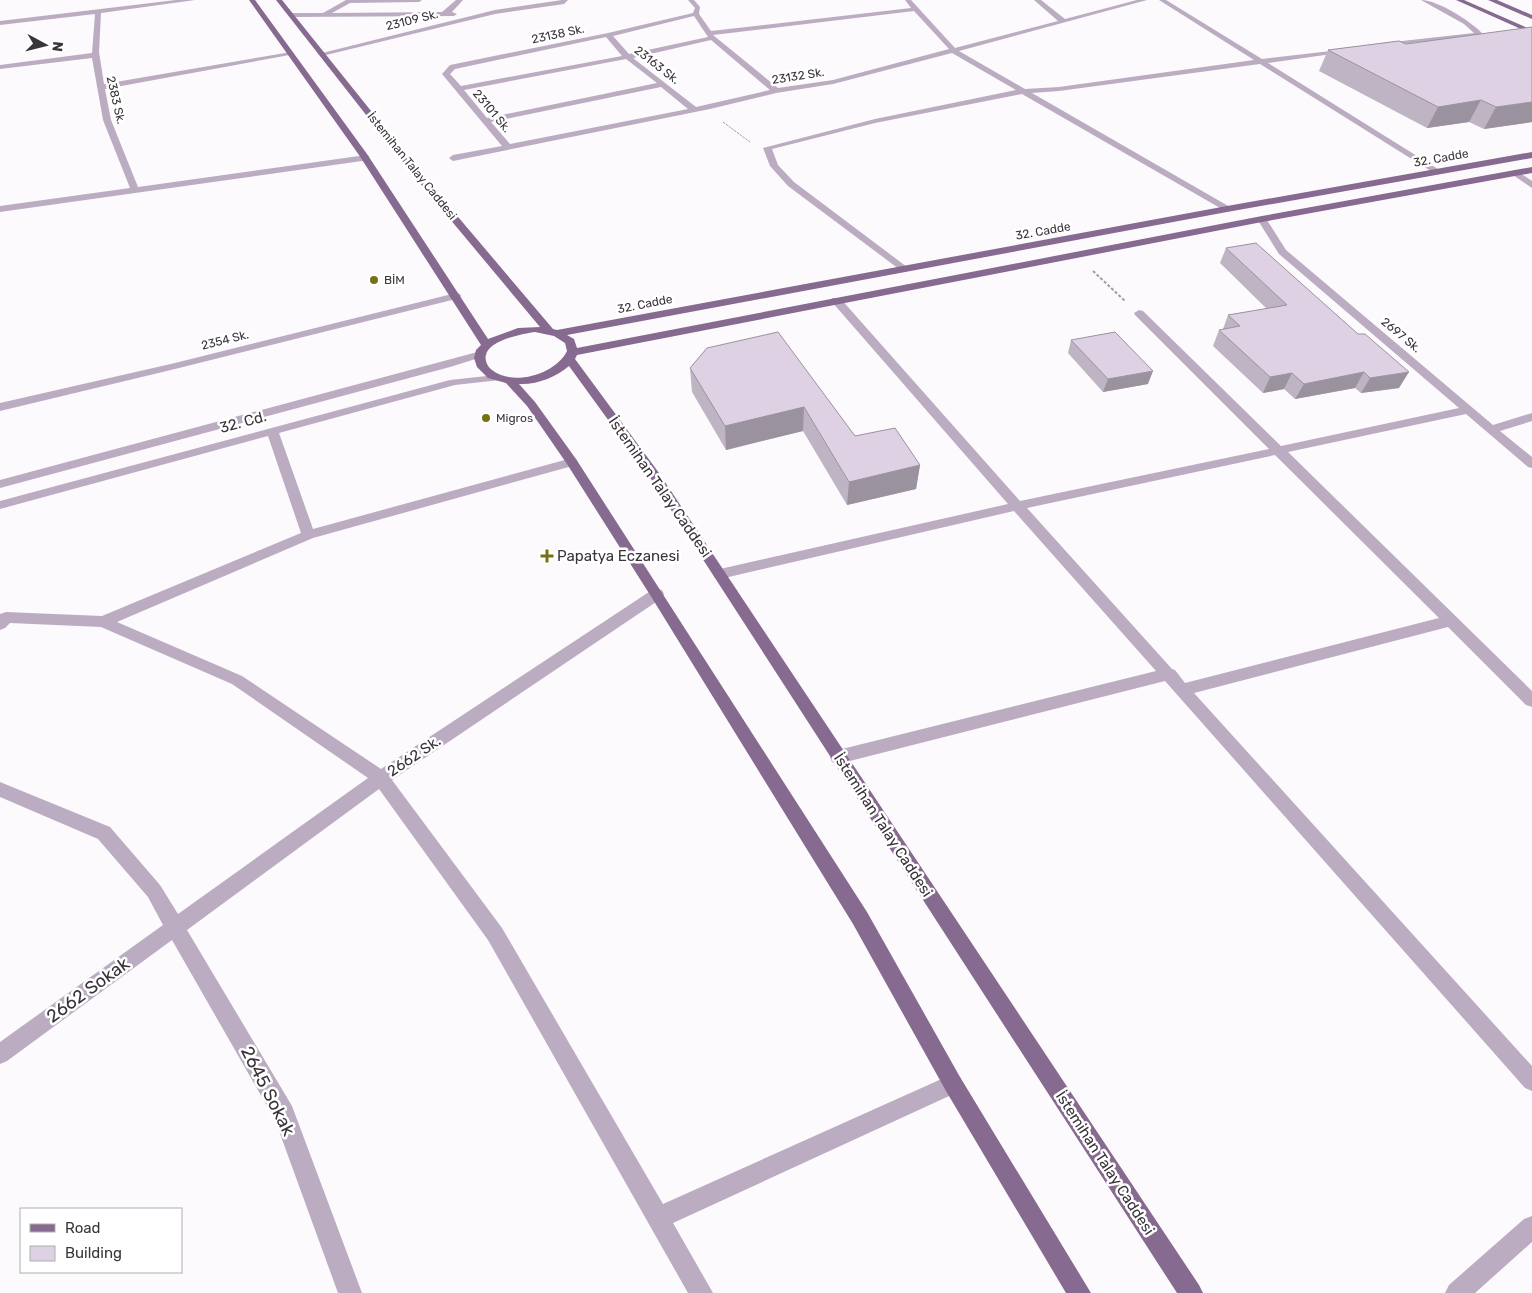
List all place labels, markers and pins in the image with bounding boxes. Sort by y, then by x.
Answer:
place label: BİM [384,273,405,287]
marker: BİM [368,274,380,286]
place label: Migros [496,411,533,425]
marker: Migros [480,412,492,424]
place label: Papatya Eczanesi [557,547,680,565]
marker: Papatya Eczanesi [541,550,553,562]

